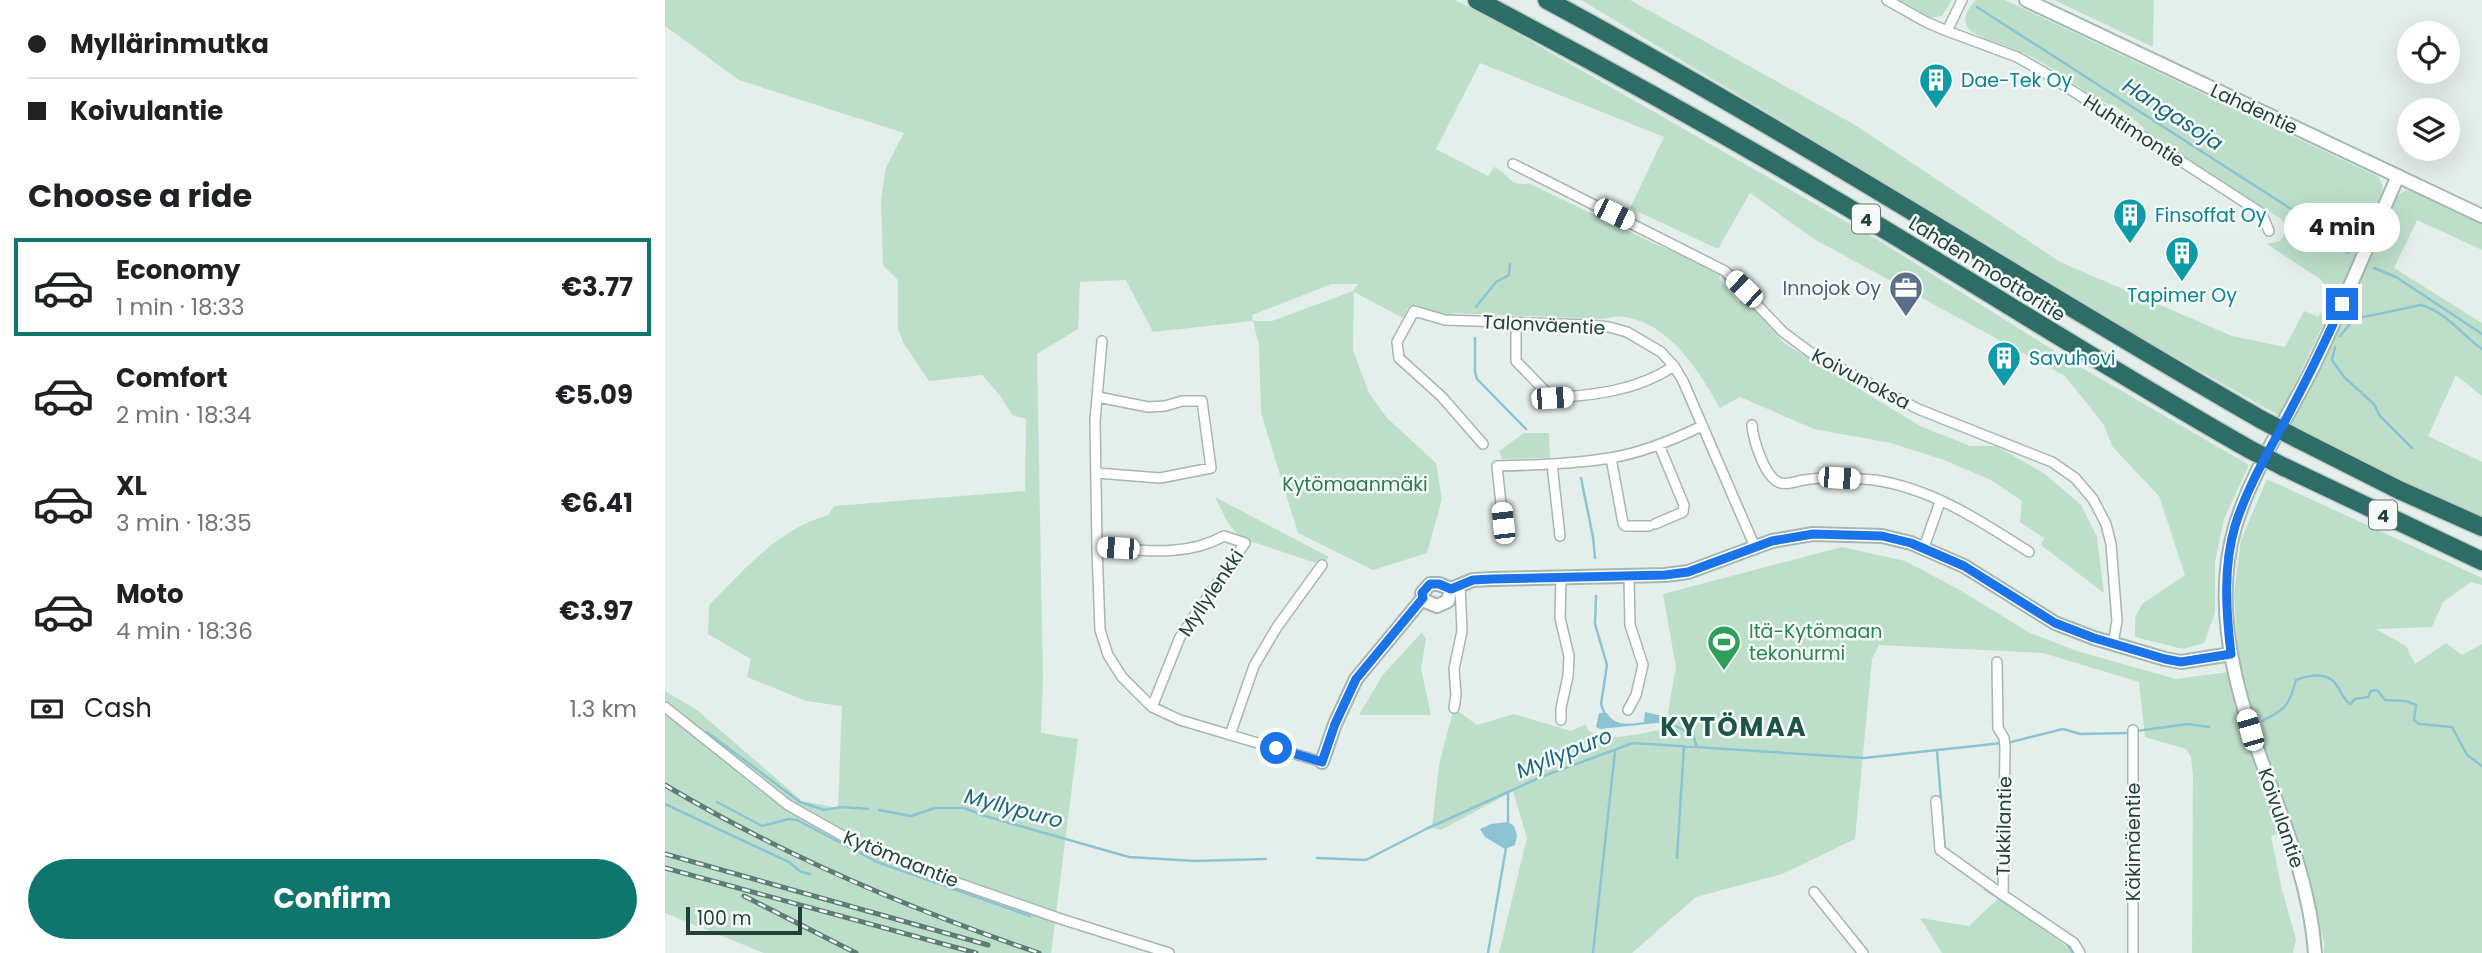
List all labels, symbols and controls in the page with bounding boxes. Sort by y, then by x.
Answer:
map controls [2397,21,2460,161]
button: locate [2397,21,2460,84]
text: Myllärinmutka [70,26,269,62]
building icon: Dae-Tek Oy [1917,61,1955,110]
place label: Dae-Tek Oy [1961,67,2072,94]
water label: Hangasoja [2117,71,2229,157]
street label: Lahdentie [2206,77,2302,141]
street label: Huhtimontie [2078,88,2190,174]
text: Koivulantie [70,93,223,129]
button: layers [2397,98,2460,161]
text: Choose a ride [28,173,252,218]
car [1591,195,1638,233]
building icon: Finsoffat Oy [2111,196,2149,245]
place label: Finsoffat Oy [2155,202,2267,229]
callout: 4 min [2284,202,2400,252]
road number: 4 [1852,204,1880,233]
street label: Lahden moottoritie [1903,210,2071,328]
text: 4 min [2308,211,2376,243]
building icon: Tapimer Oy [2163,234,2201,283]
text: Economy [116,252,240,288]
icon: car [32,256,95,319]
car [1722,267,1767,311]
text: €3.77 [561,269,633,305]
office icon: Innojok Oy [1887,269,1925,318]
place label: Innojok Oy [1782,275,1881,302]
place label: Tapimer Oy [2127,282,2237,309]
route end [2326,288,2358,320]
text: 1 min · 18:33 [116,291,245,323]
street label: Talonväentie [1482,308,1606,342]
building icon: Savuhovi [1985,339,2023,388]
street label: Koivunoksa [1807,342,1915,416]
place label: Savuhovi [2029,345,2115,372]
text: Comfort [116,360,228,396]
icon: car [32,364,95,427]
text: €5.09 [555,377,633,413]
car [1531,386,1574,410]
text: 2 min · 18:34 [116,399,251,431]
car [1818,466,1861,490]
text: XL [116,468,147,504]
park label: Kytömaanmäki [1282,471,1428,498]
icon: car [32,472,95,535]
text: €6.41 [561,485,633,521]
road number: 4 [2369,500,2397,530]
car [1491,501,1516,545]
text: 3 min · 18:35 [116,507,252,539]
car [1097,536,1140,560]
street label: Myllylenkki [1172,544,1250,642]
text: Moto [116,576,184,612]
icon: car [32,580,95,643]
text: €3.97 [559,593,633,629]
text: 4 min · 18:36 [116,615,253,647]
place label: Itä-Kytömaan tekonurmi [1749,618,1882,667]
sports icon: Itä-Kytömaan tekonurmi [1705,623,1743,672]
icon: cash [28,690,66,728]
text: Cash [84,690,152,726]
text: 1.3 km [570,693,637,725]
car [2235,707,2266,753]
district label: KYTÖMAA [1660,709,1808,745]
water label: Myllypuro [1512,721,1616,785]
route start [1260,732,1292,764]
street label: Koivulantie [2251,764,2311,872]
street label: Tukkilantie [1990,776,2018,876]
water label: Myllypuro [961,781,1067,835]
street label: Käkimäentie [2120,783,2147,901]
street label: Kytömaantie [839,824,963,894]
button: Confirm [28,859,637,939]
scale bar [686,904,801,936]
text: 100 m [697,905,752,932]

